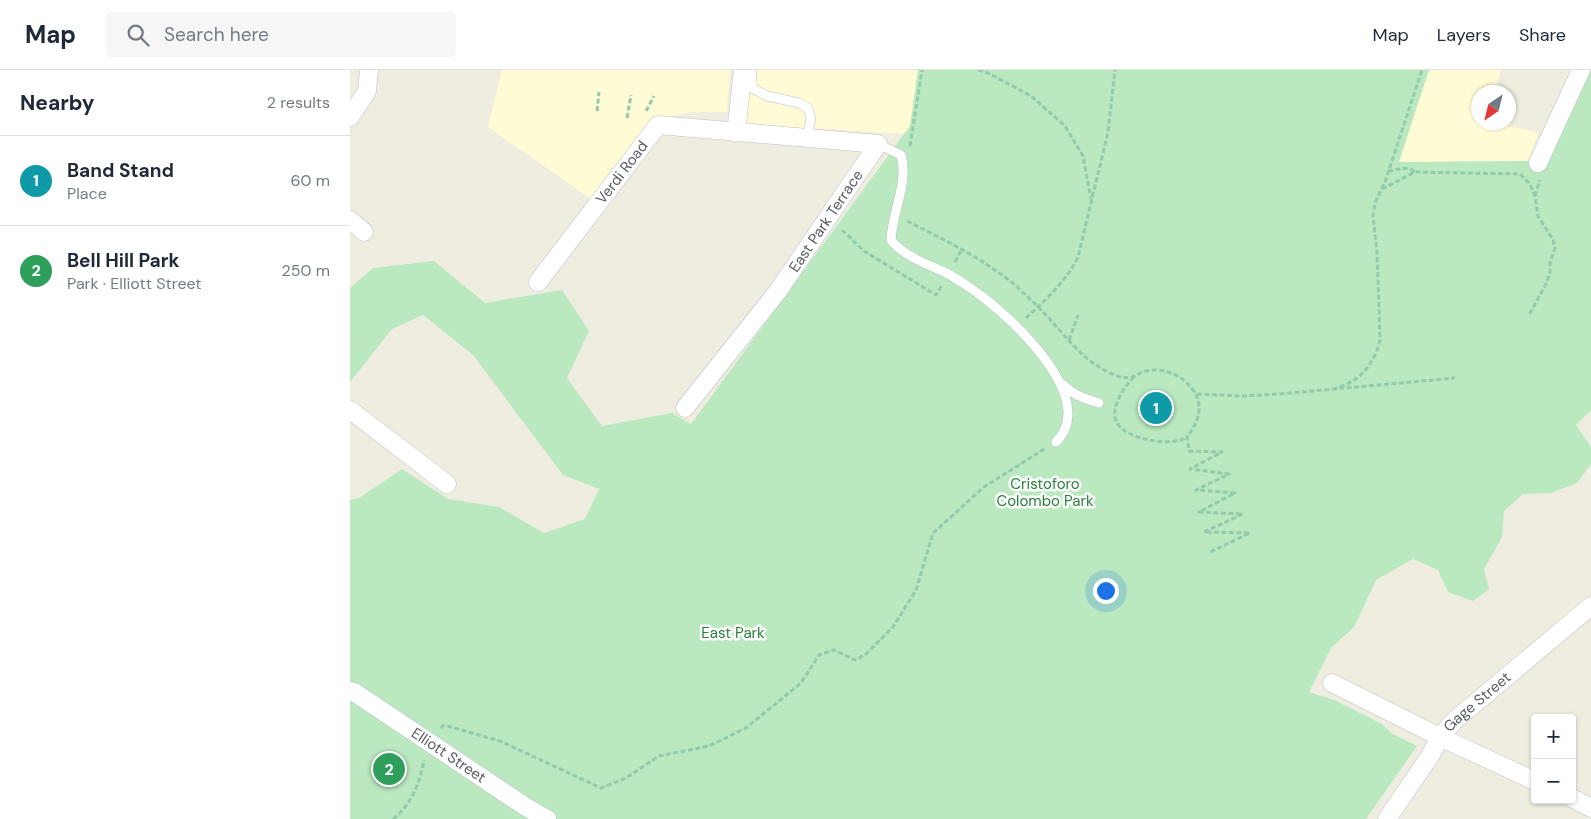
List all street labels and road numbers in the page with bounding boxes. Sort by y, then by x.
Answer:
street label: Verdi Road [591,137,652,208]
street label: East Park Terrace [784,166,868,276]
street label: Gage Street [1439,667,1515,736]
street label: Elliott Street [407,723,490,787]

